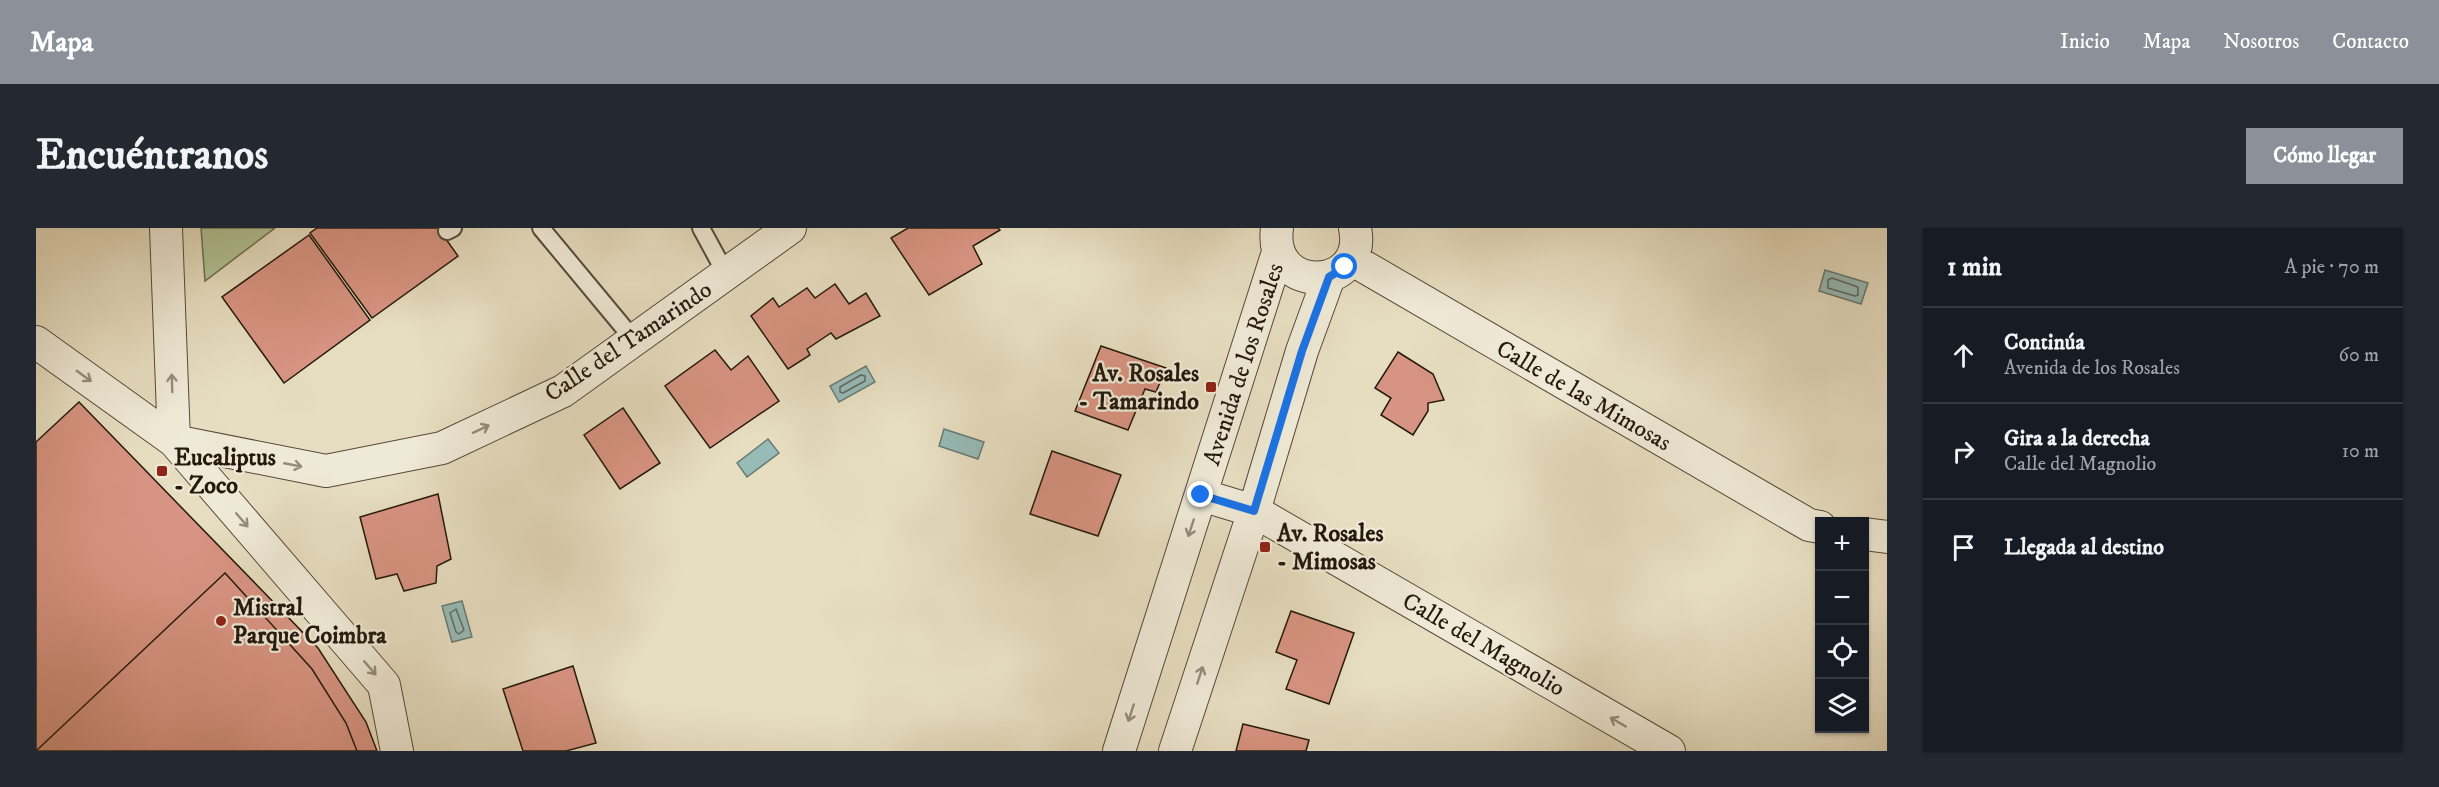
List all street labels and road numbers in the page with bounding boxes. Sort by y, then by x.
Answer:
street label: Avenida de los Rosales [1197,259,1291,469]
street label: Calle del Tamarindo [539,275,718,409]
street label: Calle de las Mimosas [1491,334,1676,458]
street label: Calle del Magnolio [1397,586,1570,704]

